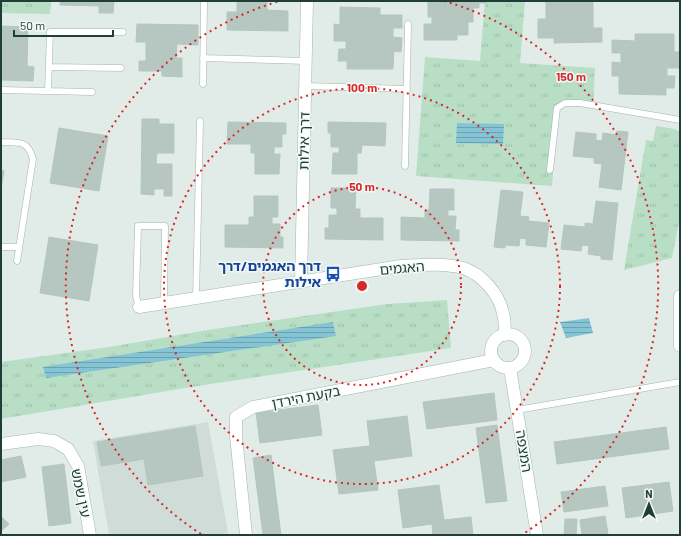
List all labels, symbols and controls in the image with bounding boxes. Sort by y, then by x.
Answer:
scale bar [14,12,113,38]
text: 50 m [20,18,45,32]
text: 150 m [556,69,586,83]
text: 100 m [347,80,377,94]
street label: דרך אילות [294,111,313,170]
text: 50 m [349,179,375,193]
place label: דרך האגמים/דרך אילות [218,257,322,290]
street label: האגמים [379,257,425,278]
bus stop icon: דרך האגמים/דרך אילות [324,265,342,283]
centre of rings [355,279,369,293]
street label: בקעת הירדן [270,382,342,411]
street label: המצפה [513,429,536,473]
street label: עין שמש [68,467,95,519]
north arrow [629,484,669,524]
text: N [645,487,653,500]

